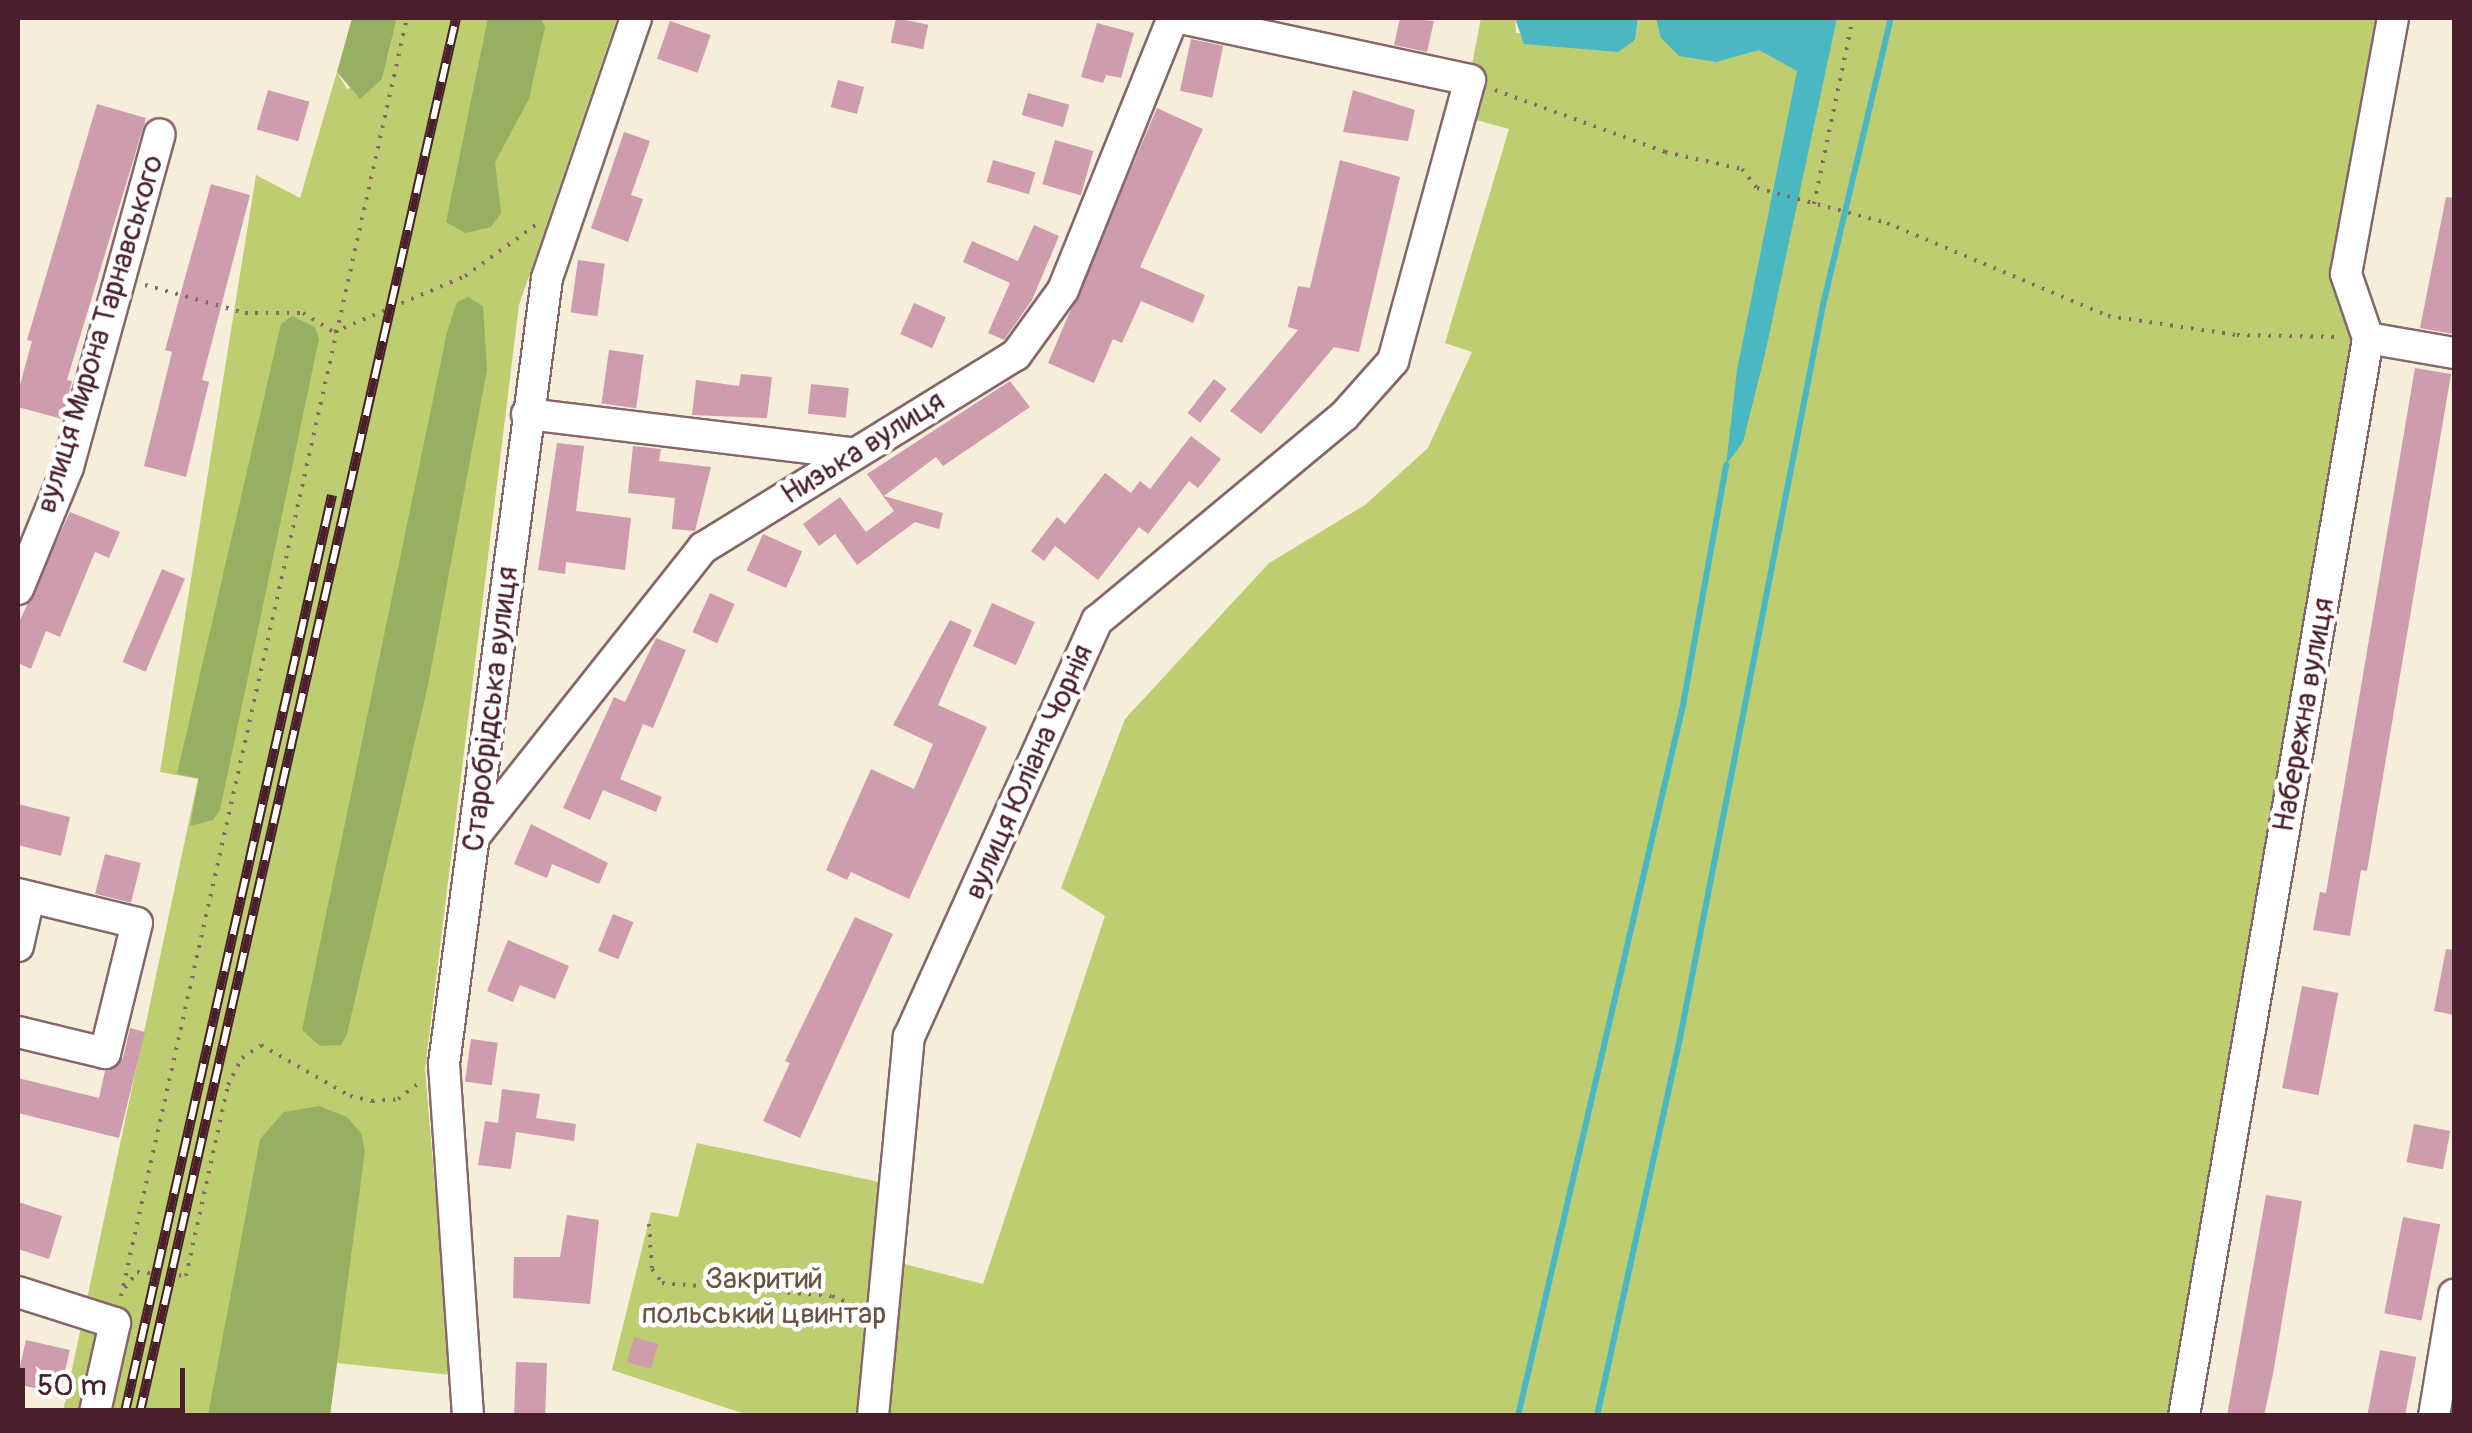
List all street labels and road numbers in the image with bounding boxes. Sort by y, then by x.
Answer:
street label: вулиця Мирона Тарнавського [28,151,172,517]
street label: Низька вулиця [775,383,951,513]
street label: Старобрідська вулиця [456,564,526,854]
street label: Набережна вулиця [2266,595,2342,835]
street label: вулиця Юліана Чорнія [957,639,1101,905]

